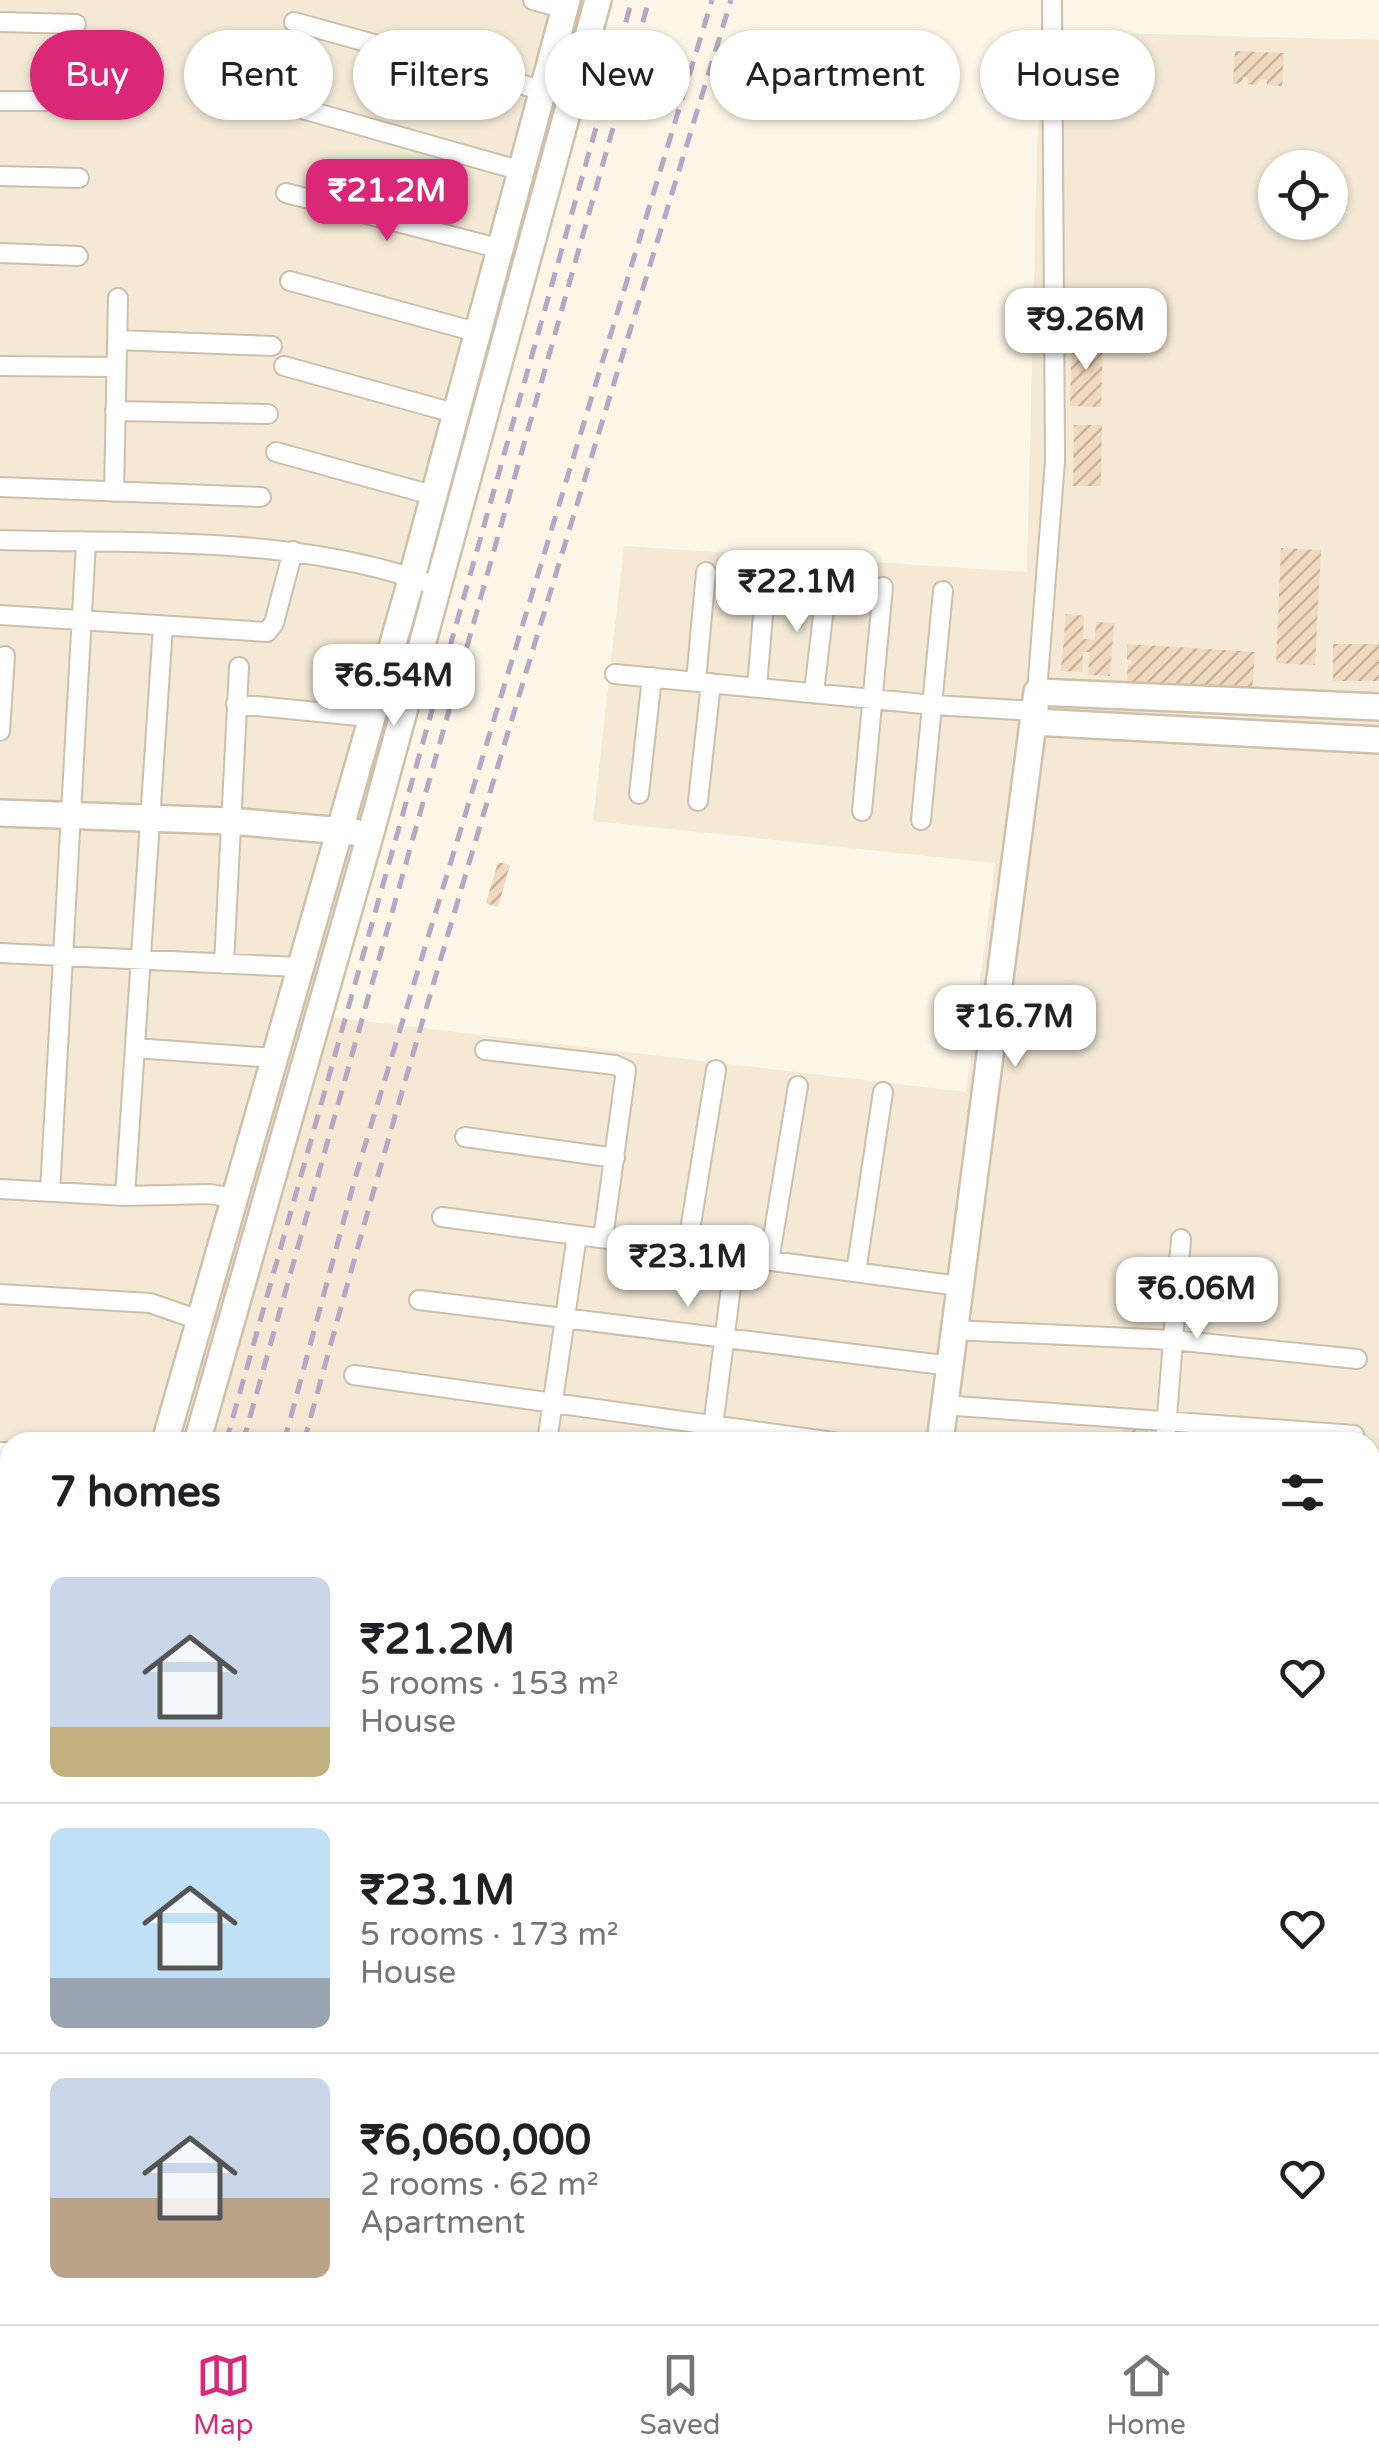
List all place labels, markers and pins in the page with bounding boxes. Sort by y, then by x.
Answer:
pin: ₹21.2M [306,159,468,244]
pin: ₹9.26M [1005,288,1167,373]
pin: ₹22.1M [716,550,878,635]
pin: ₹6.54M [313,644,475,729]
pin: ₹16.7M [934,985,1096,1070]
pin: ₹23.1M [607,1225,769,1310]
pin: ₹6.06M [1116,1257,1278,1342]

